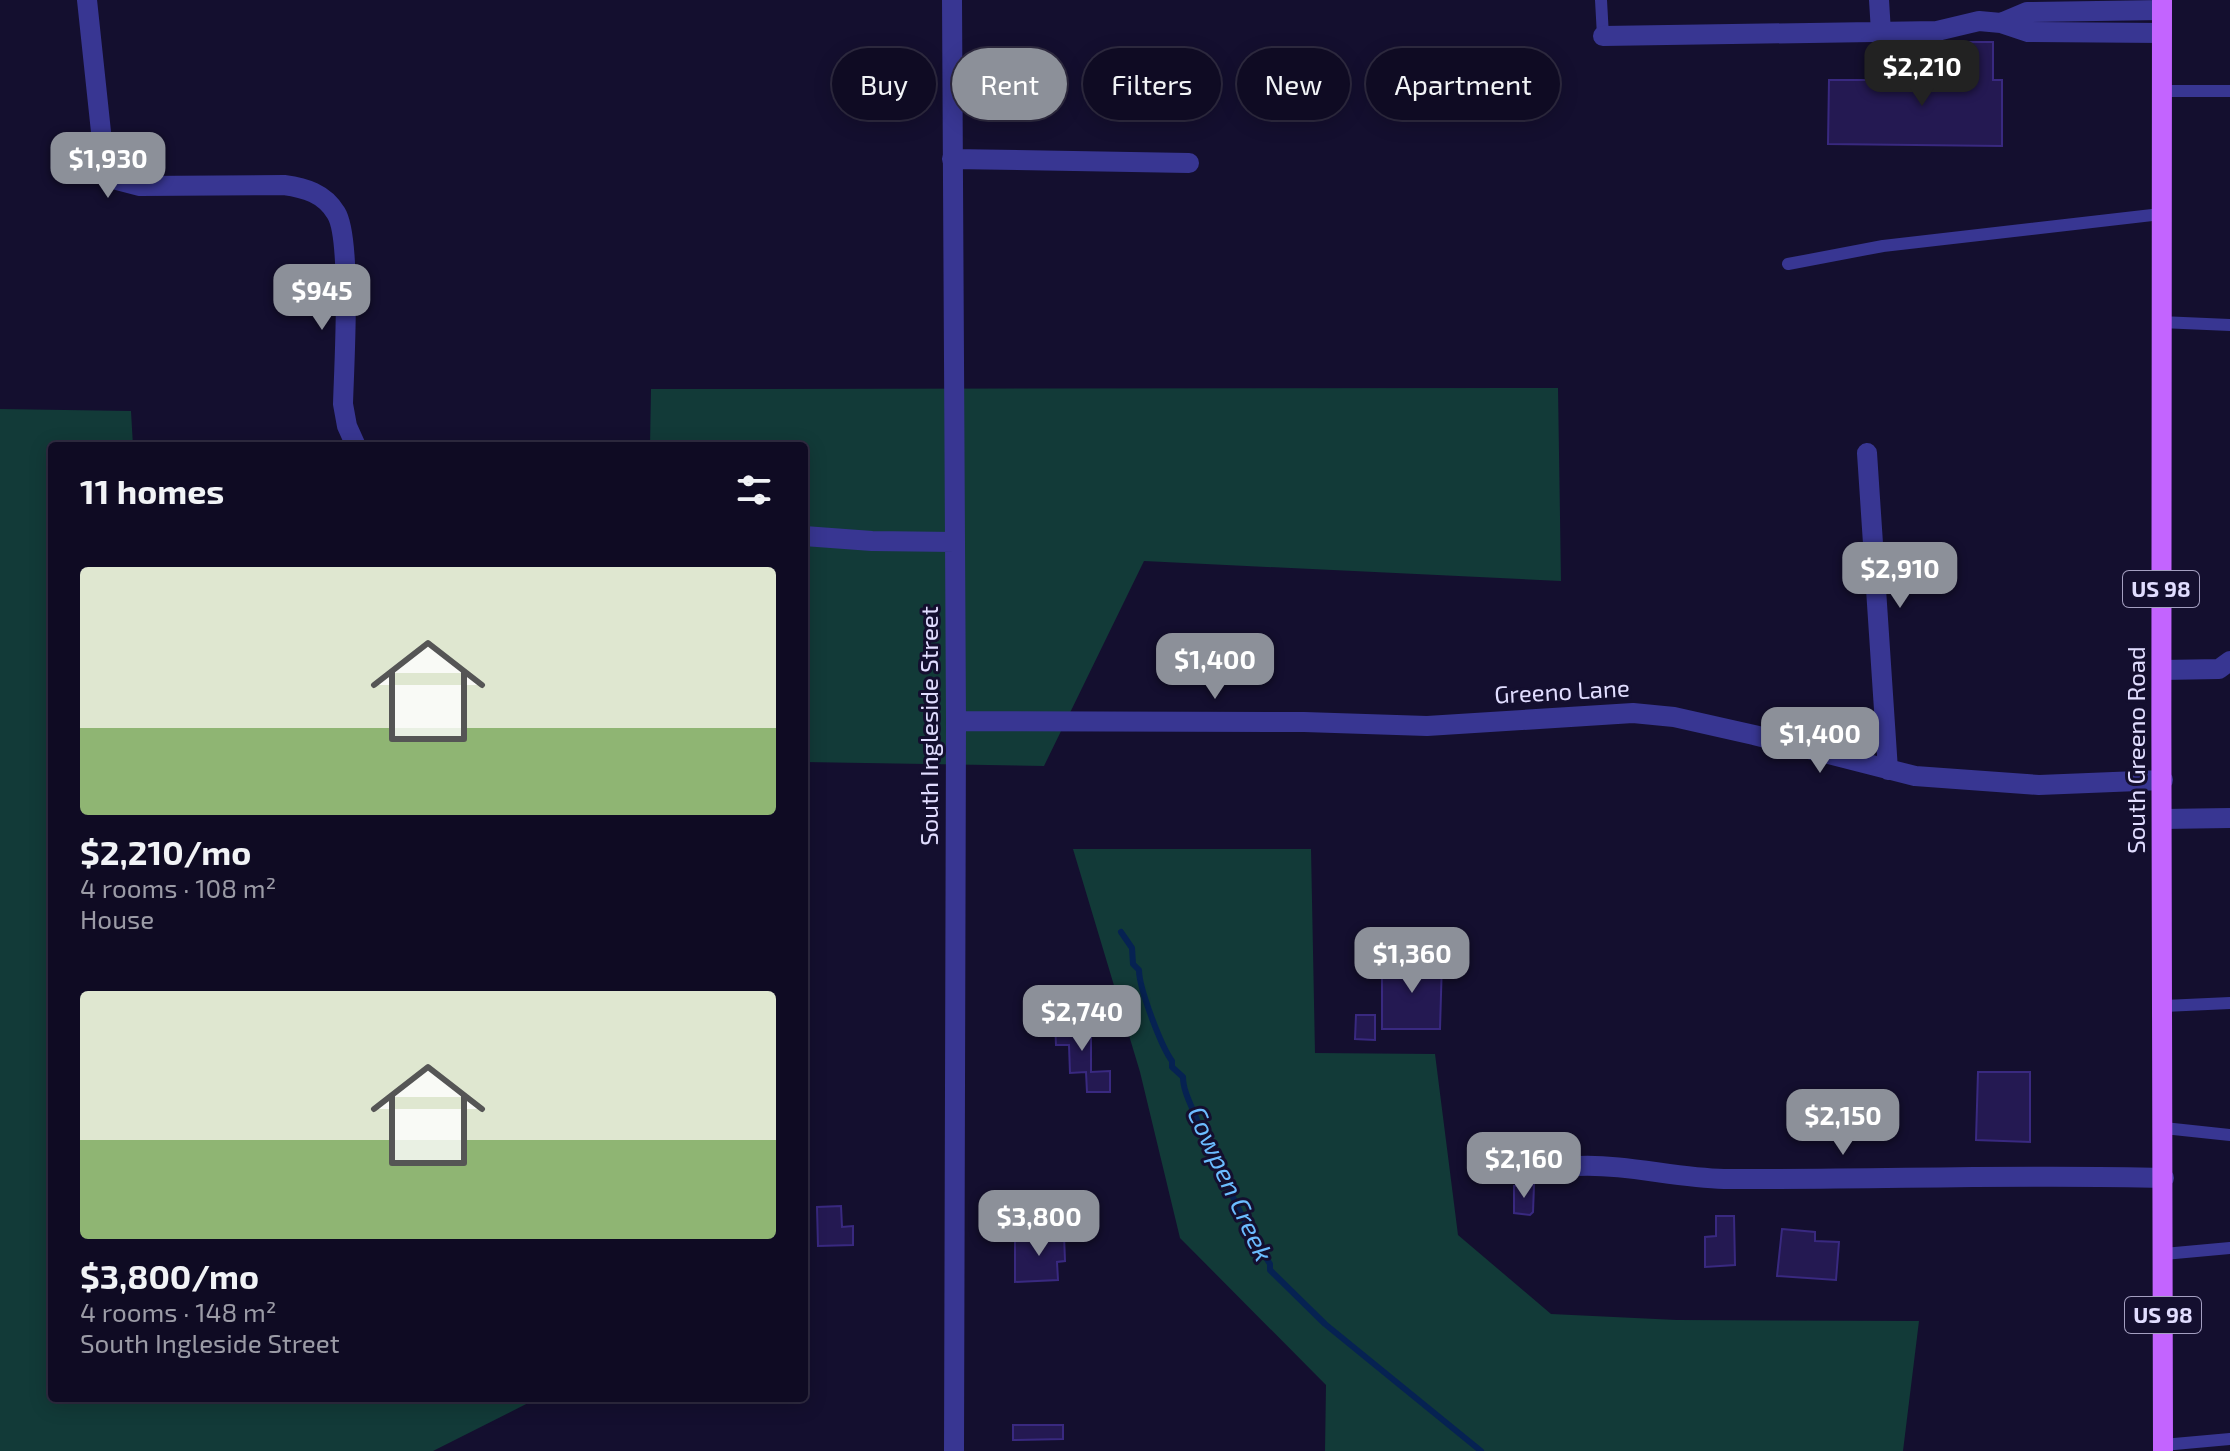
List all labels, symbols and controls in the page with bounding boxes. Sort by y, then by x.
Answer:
pin: $2,210 [1857,40,1987,108]
chip: Buy [832,48,936,120]
chip: Rent [952,48,1067,120]
chip: Filters [1083,48,1221,120]
chip: New [1237,48,1350,120]
chip: Apartment [1366,48,1560,120]
text: $2,210 [1882,50,1962,81]
pin: $1,930 [43,132,173,200]
text: $1,930 [68,142,148,173]
pin: $945 [275,264,369,332]
text: $945 [291,274,353,305]
icon: filters [732,468,776,512]
text: 11 homes [80,470,224,511]
pin: $2,910 [1835,542,1965,610]
text: $2,910 [1860,552,1940,583]
road number: US 98 [2123,571,2199,607]
street label: South Ingleside Street [914,606,943,846]
icon: home [356,619,500,763]
pin: $1,400 [1150,633,1280,701]
text: $1,400 [1174,643,1256,674]
street label: South Greeno Road [2121,646,2150,854]
street label: Greeno Lane [1494,672,1630,709]
pin: $1,400 [1755,707,1885,775]
text: $1,400 [1779,717,1861,748]
text: $2,210/mo [80,831,251,872]
text: 4 rooms · 108 m² [80,872,276,903]
text: House [80,903,154,934]
pin: $1,360 [1347,927,1477,995]
text: $1,360 [1372,937,1452,968]
pin: $2,740 [1017,985,1147,1053]
text: $2,740 [1041,995,1123,1026]
icon: home [356,1043,500,1187]
pin: $2,150 [1778,1089,1908,1157]
text: $2,150 [1804,1099,1882,1130]
water label: Cowpen Creek [1182,1101,1281,1266]
pin: $2,160 [1459,1132,1589,1200]
text: $2,160 [1485,1142,1563,1173]
pin: $3,800 [974,1190,1104,1258]
text: $3,800 [996,1200,1082,1231]
text: $3,800/mo [80,1255,259,1296]
text: 4 rooms · 148 m² [80,1296,277,1327]
road number: US 98 [2125,1297,2201,1333]
text: South Ingleside Street [80,1327,340,1358]

